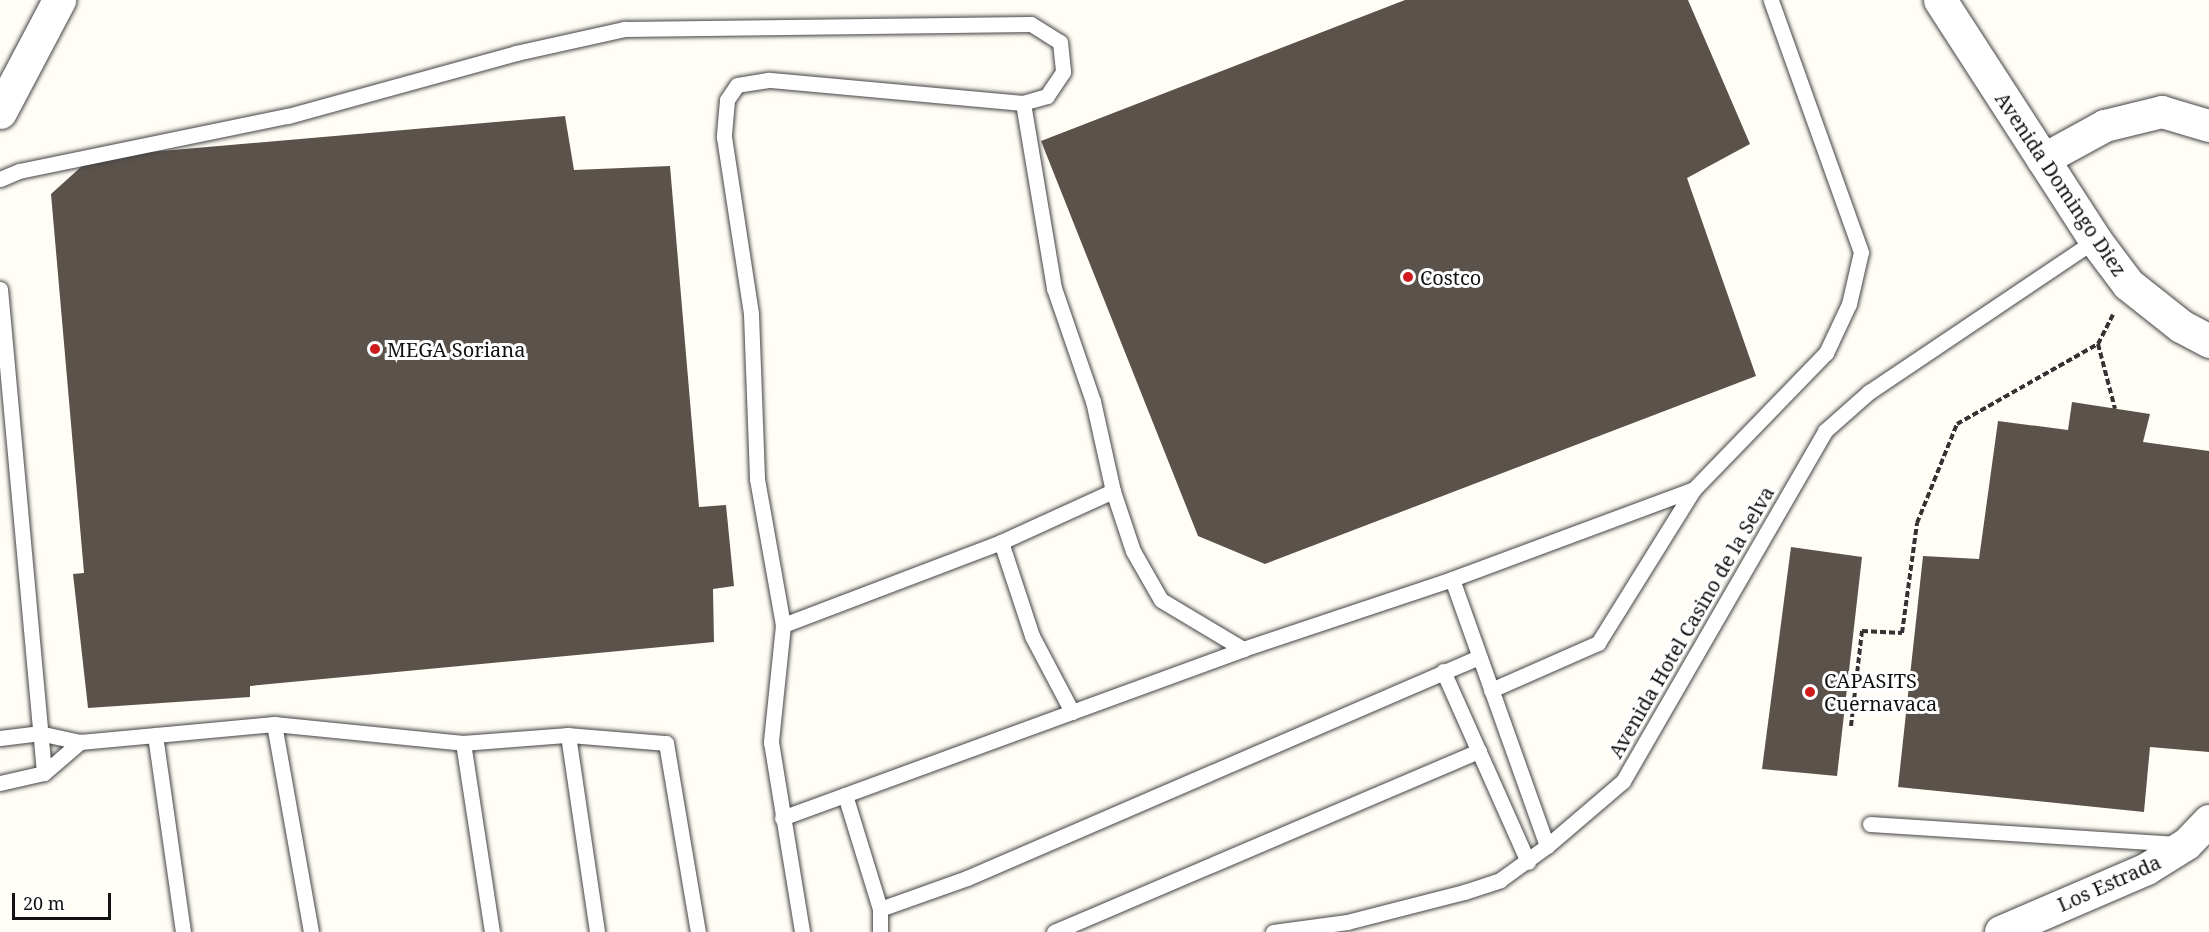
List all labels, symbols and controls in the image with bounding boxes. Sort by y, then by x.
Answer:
street label: Avenida Domingo Diez [1990,87,2132,281]
place label: Costco [1420,265,1481,289]
marker: Costco [1401,270,1415,284]
place label: MEGA Soriana [387,337,525,361]
marker: MEGA Soriana [368,342,382,356]
street label: Avenida Hotel Casino de la Selva [1603,482,1779,762]
place label: CAPASITS Cuernavaca [1824,668,1937,715]
marker: CAPASITS Cuernavaca [1801,683,1819,701]
street label: Los Estrada [2054,850,2164,916]
scale bar [15,881,114,919]
text: 20 m [23,891,65,915]

